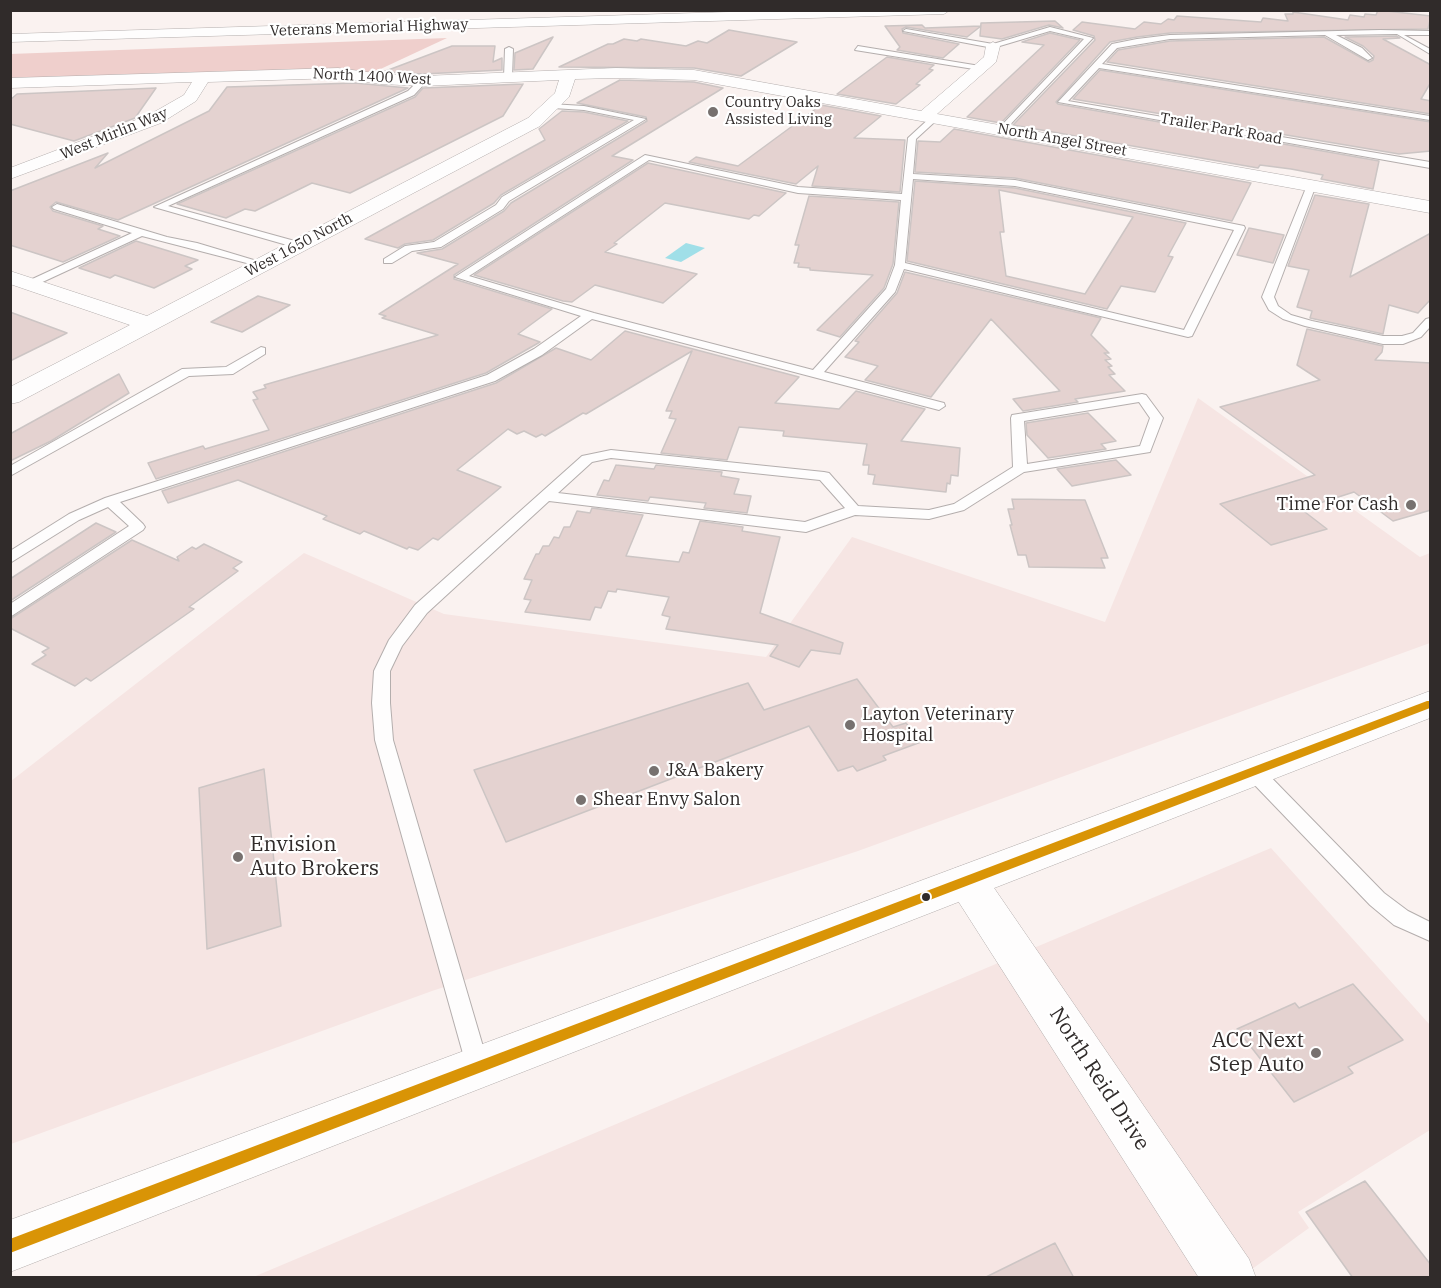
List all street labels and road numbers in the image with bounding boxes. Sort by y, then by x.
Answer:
street label: Veterans Memorial Highway [269,16,469,40]
street label: North 1400 West [312,65,432,89]
street label: West Mirlin Way [58,104,170,164]
street label: Trailer Park Road [1158,109,1284,149]
street label: North Angel Street [996,120,1128,160]
street label: West 1650 North [242,209,356,281]
street label: North Reid Drive [1043,1003,1155,1155]

